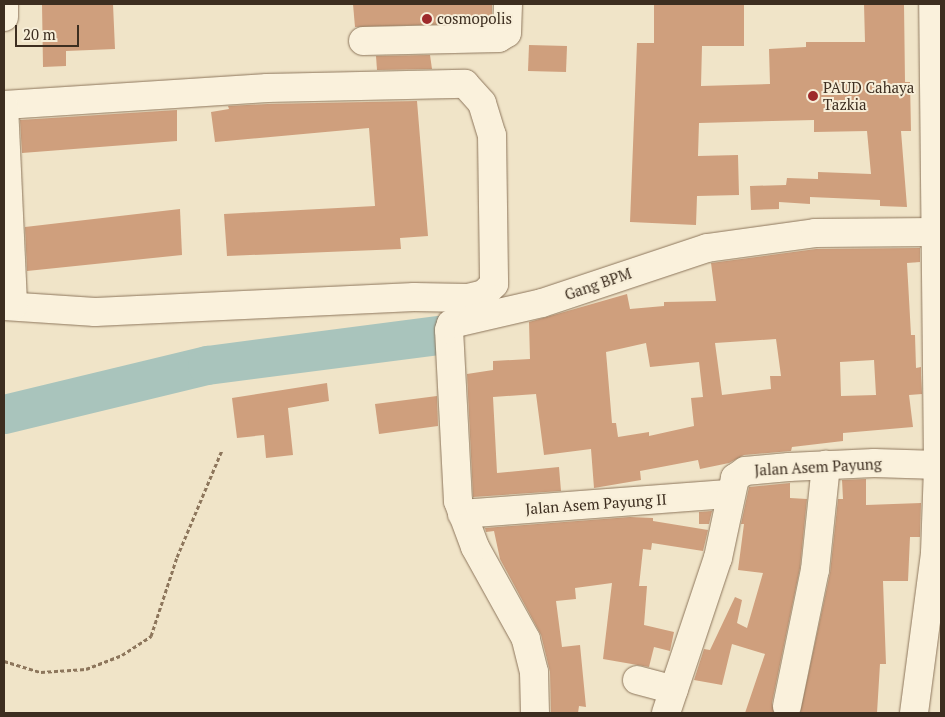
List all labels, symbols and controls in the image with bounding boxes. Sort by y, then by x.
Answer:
place label: cosmopolis [437,10,512,28]
marker: cosmopolis [421,13,433,25]
scale bar [18,15,81,47]
text: 20 m [23,24,56,44]
place label: PAUD Cahaya Tazkia [823,78,914,113]
marker: PAUD Cahaya Tazkia [807,90,819,102]
street label: Gang BPM [562,264,634,304]
street label: Jalan Asem Payung [754,455,882,479]
street label: Jalan Asem Payung II [525,490,667,518]

